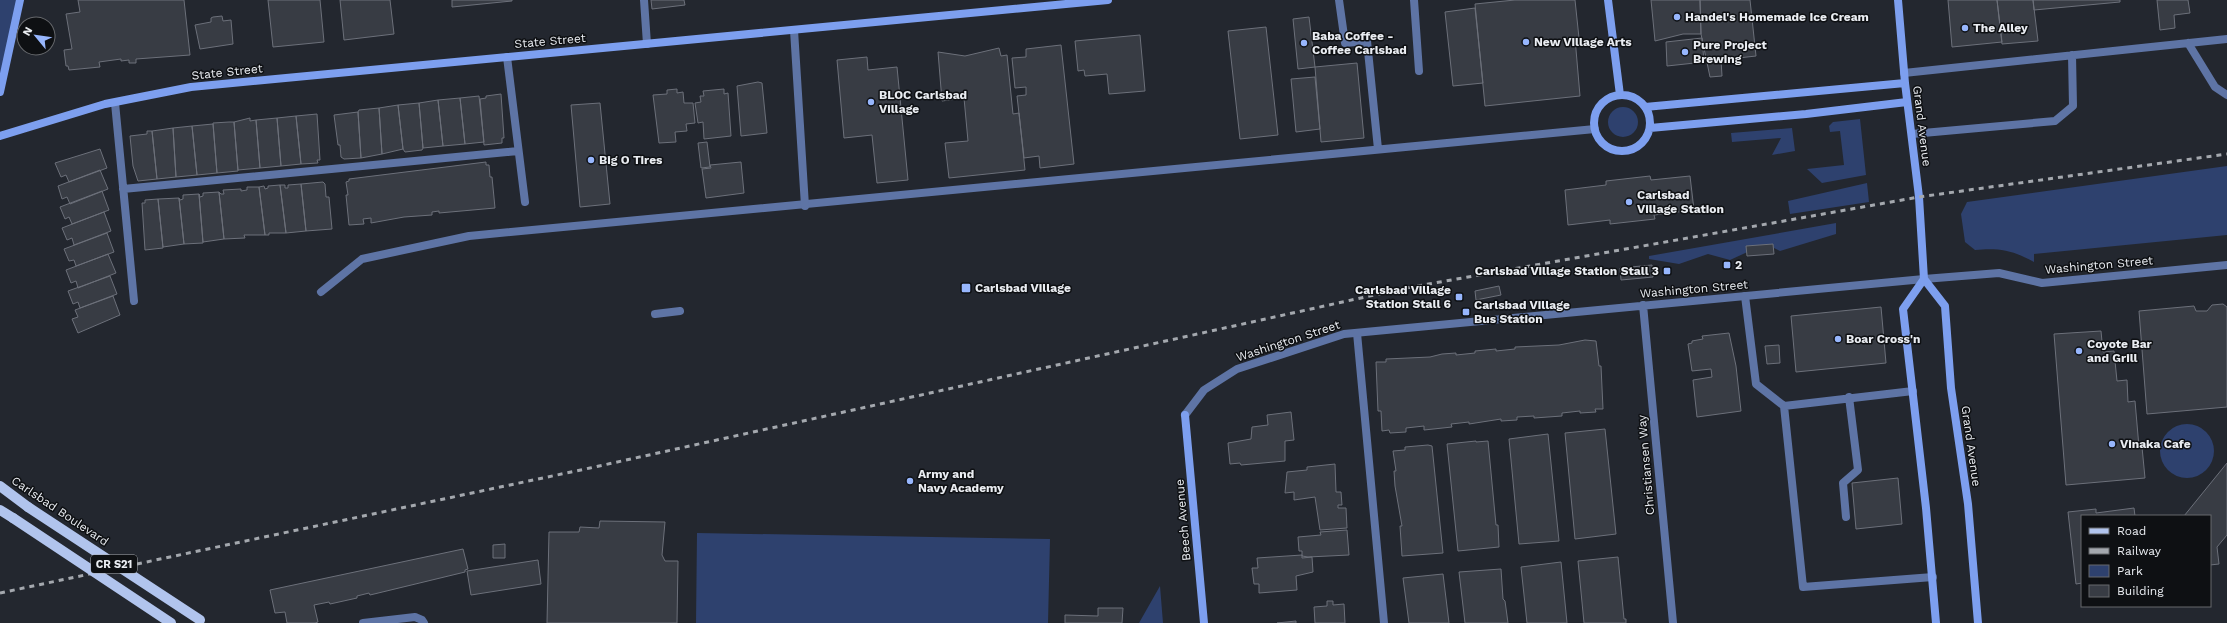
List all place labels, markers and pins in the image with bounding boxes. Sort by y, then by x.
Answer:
place label: Handel's Homemade Ice Cream [1685,10,1869,24]
marker: Handel's Homemade Ice Cream [1672,12,1682,22]
place label: The Alley [1973,21,2028,35]
marker: The Alley [1960,23,1970,33]
place label: Baba Coffee - Coffee Carlsbad [1312,29,1407,57]
place label: New Village Arts [1534,35,1632,49]
marker: New Village Arts [1521,37,1531,47]
marker: Baba Coffee - Coffee Carlsbad [1299,38,1309,48]
place label: Pure Project Brewing [1693,38,1767,66]
marker: Pure Project Brewing [1680,47,1690,57]
place label: BLOC Carlsbad Village [879,88,967,116]
marker: BLOC Carlsbad Village [866,97,876,107]
place label: Big O Tires [599,153,663,167]
marker: Big O Tires [586,155,596,165]
place label: Carlsbad Village Station [1637,188,1724,216]
marker: Carlsbad Village Station [1624,197,1634,207]
place label: 2 [1735,258,1742,272]
marker: 2 [1722,260,1732,270]
place label: Carlsbad Village Station Stall 3 [1475,264,1659,278]
marker: Carlsbad Village Station Stall 3 [1662,266,1672,276]
place label: Carlsbad Village [975,281,1071,295]
marker: Carlsbad Village [960,282,972,294]
place label: Carlsbad Village Station Stall 6 [1355,283,1451,311]
marker: Carlsbad Village Station Stall 6 [1454,292,1464,302]
place label: Carlsbad Village Bus Station [1474,298,1570,326]
marker: Carlsbad Village Bus Station [1461,307,1471,317]
place label: Boar Cross'n [1846,332,1920,346]
marker: Boar Cross'n [1833,334,1843,344]
place label: Coyote Bar and Grill [2087,337,2153,365]
marker: Coyote Bar and Grill [2074,346,2084,356]
place label: Vinaka Cafe [2120,437,2191,451]
marker: Vinaka Cafe [2107,439,2117,449]
place label: Army and Navy Academy [918,467,1004,495]
marker: Army and Navy Academy [905,476,915,486]

